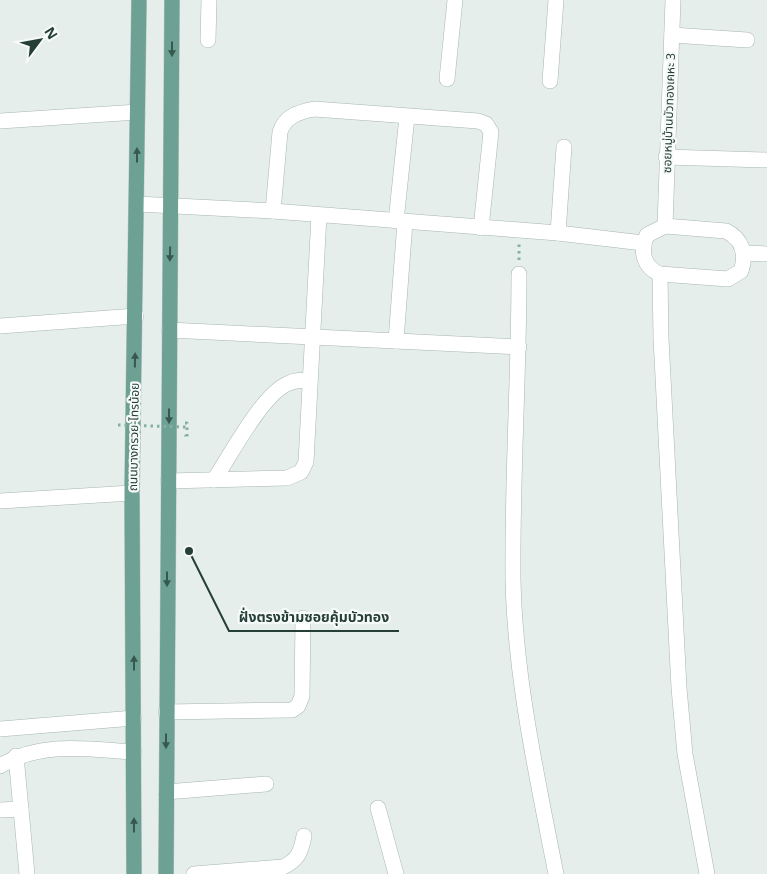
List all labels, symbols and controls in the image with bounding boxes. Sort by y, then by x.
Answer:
north arrow [15,15,65,65]
text: N [40,23,63,43]
one-way arrow [168,41,176,57]
street label: ซอยหมู่บ้านบัวทองเคหะ 3 [658,52,679,173]
one-way arrow [133,147,141,163]
one-way arrow [166,246,174,262]
one-way arrow [131,352,139,368]
street label: ถนนบางกรวย-ไทรน้อย [124,383,143,491]
one-way arrow [165,408,173,424]
one-way arrow [163,571,171,587]
callout: ฝั่งตรงข้ามซอยคุ้มบัวทอง [229,602,399,631]
text: ฝั่งตรงข้ามซอยคุ้มบัวทอง [239,607,389,626]
one-way arrow [130,655,138,671]
one-way arrow [162,733,170,749]
one-way arrow [130,817,138,833]

